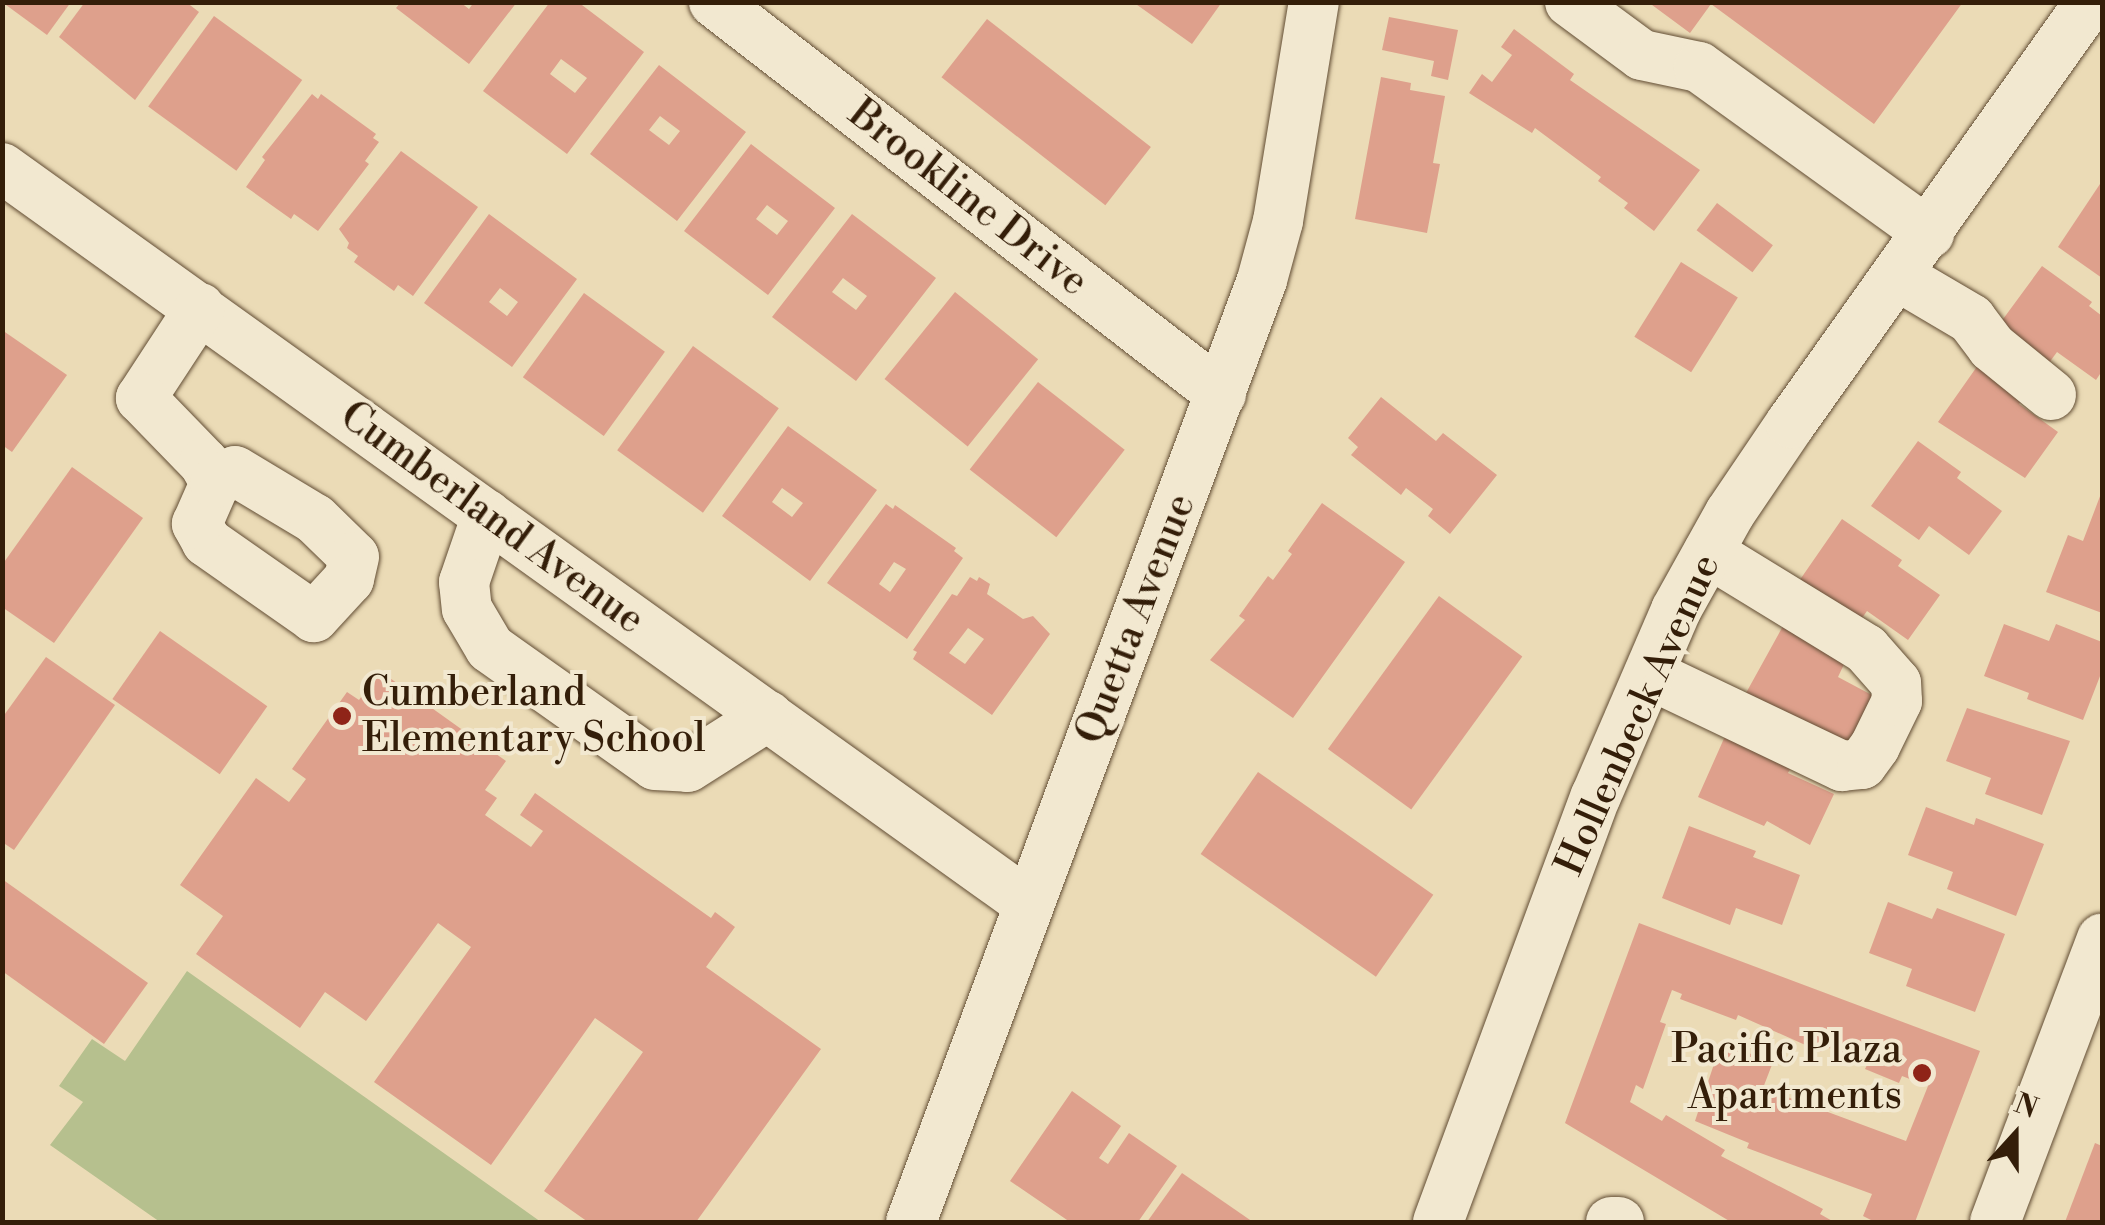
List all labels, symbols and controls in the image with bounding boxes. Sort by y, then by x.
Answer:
street label: Brookline Drive [839,90,1097,306]
street label: Cumberland Avenue [331,392,653,644]
street label: Quetta Avenue [1066,487,1206,751]
street label: Hollenbeck Avenue [1546,547,1730,883]
place label: Cumberland Elementary School [362,669,706,763]
marker: Cumberland Elementary School [331,705,353,727]
place label: Pacific Plaza Apartments [1671,1026,1902,1120]
marker: Pacific Plaza Apartments [1911,1062,1933,1084]
north arrow [1965,1085,2065,1185]
text: N [2009,1086,2043,1127]

